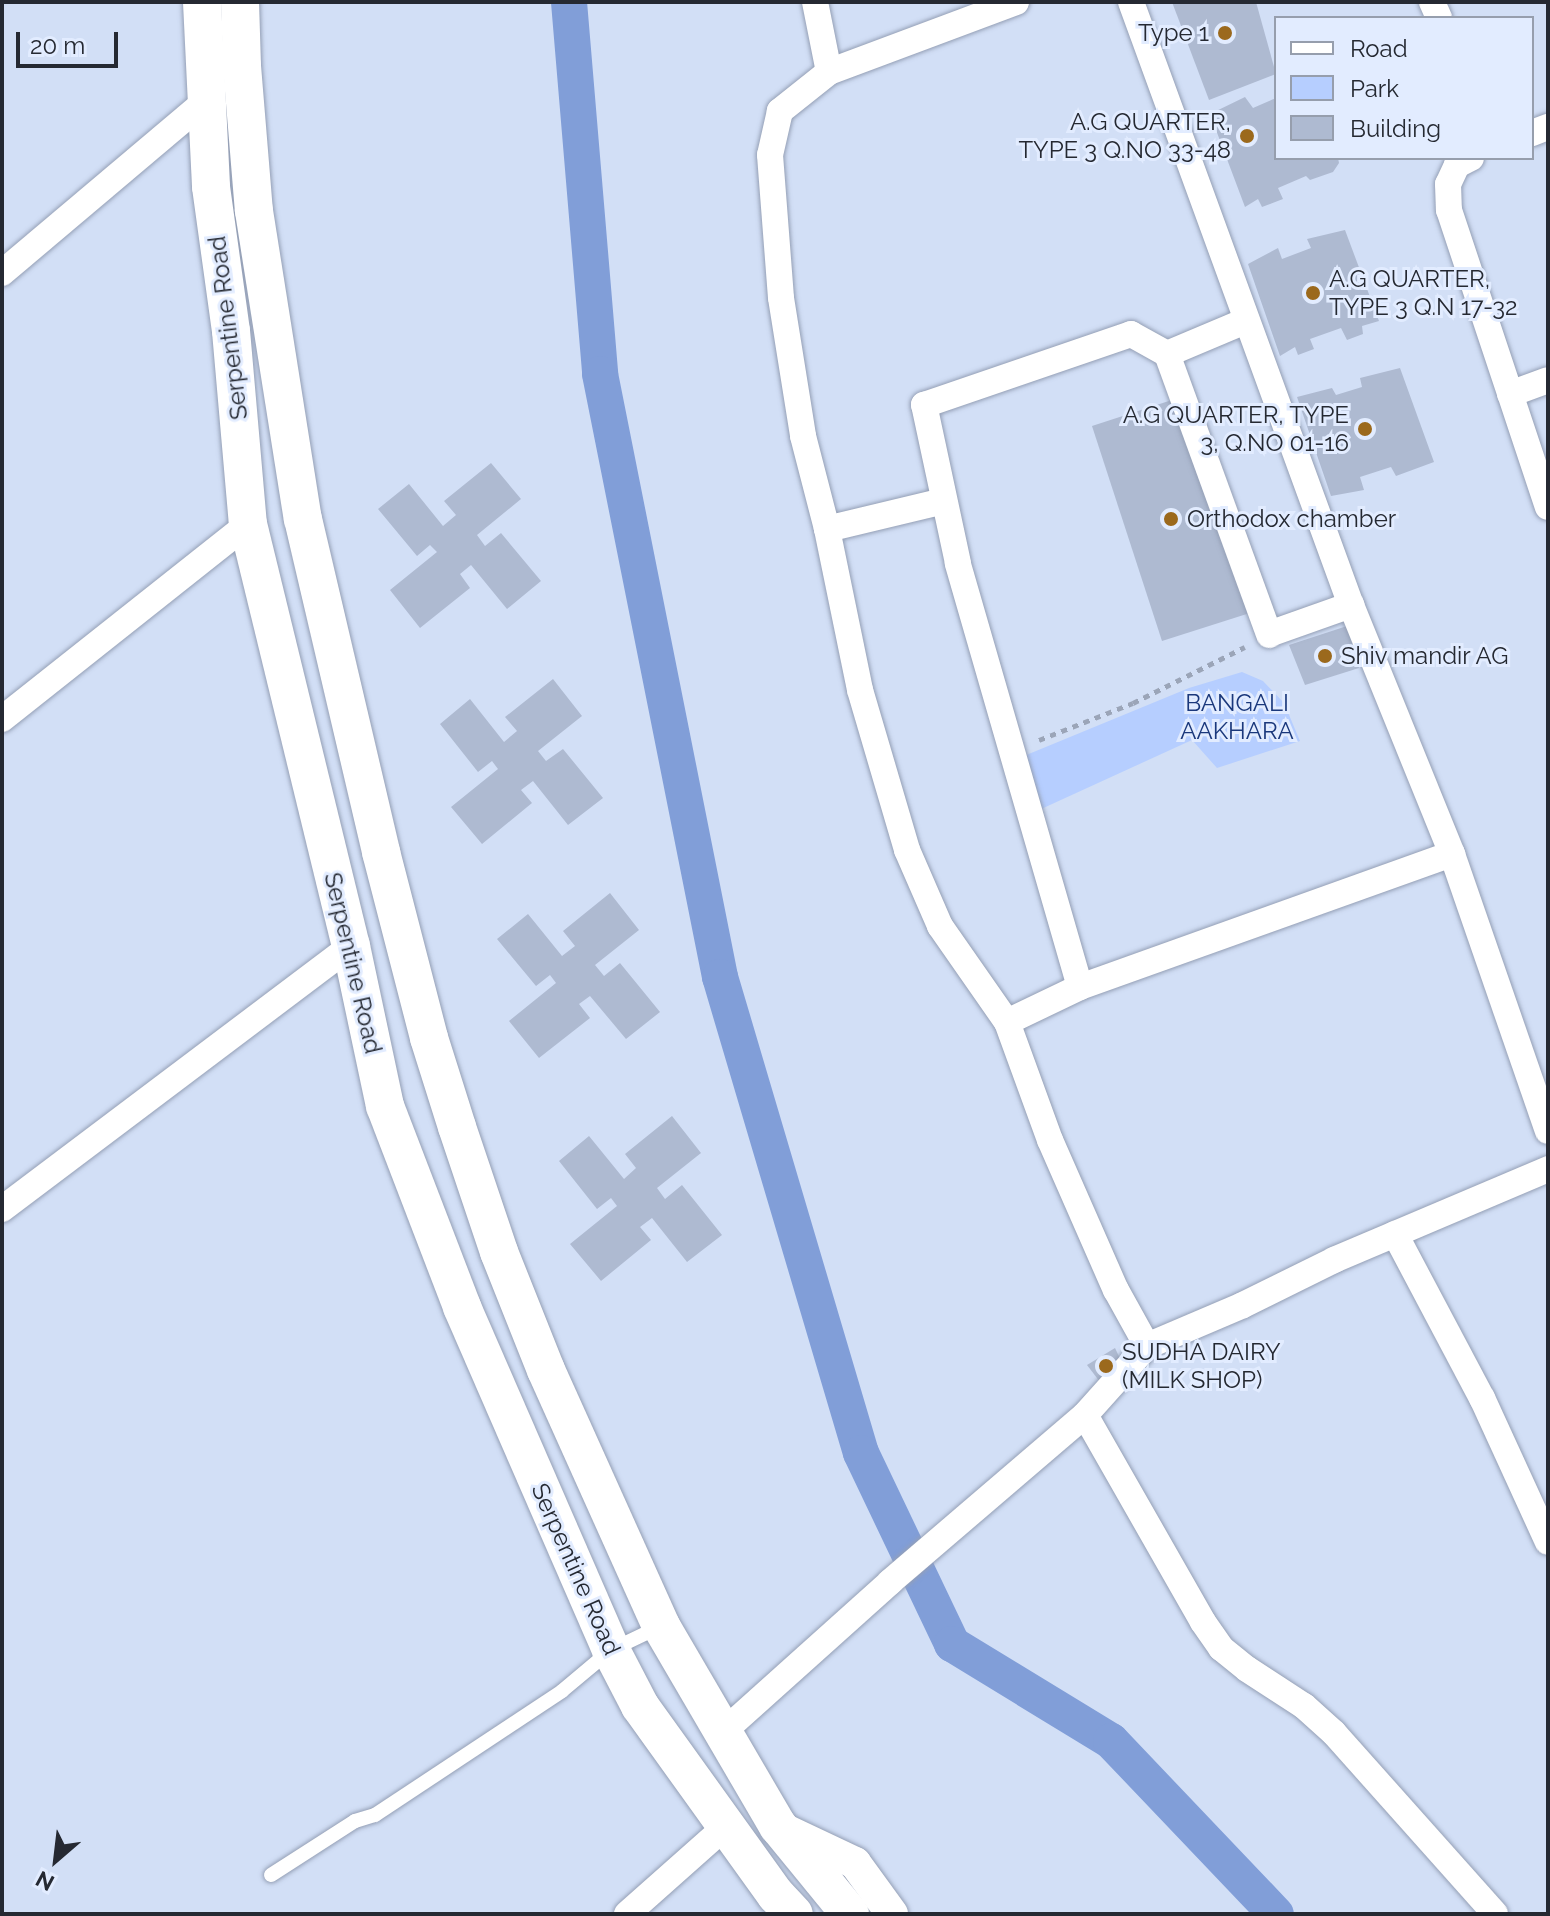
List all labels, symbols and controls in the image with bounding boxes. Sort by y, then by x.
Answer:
scale bar [20,16,122,66]
legend [1274,16,1534,160]
place label: Type 1 [1138,19,1209,47]
marker: Type 1 [1216,24,1234,42]
text: 20 m [30,31,85,60]
text: Road [1350,34,1408,63]
text: Park [1350,74,1399,103]
place label: A.G QUARTER, TYPE 3 Q.NO 33-48 [1018,108,1231,164]
text: Building [1350,114,1441,143]
marker: A.G QUARTER, TYPE 3 Q.NO 33-48 [1238,127,1256,145]
street label: Serpentine Road [202,234,254,422]
place label: A.G QUARTER, TYPE 3 Q.N 17-32 [1329,265,1518,321]
marker: A.G QUARTER, TYPE 3 Q.N 17-32 [1304,284,1322,302]
place label: A.G QUARTER, TYPE 3, Q.NO 01-16 [1122,401,1349,457]
marker: A.G QUARTER, TYPE 3, Q.NO 01-16 [1356,420,1374,438]
place label: Orthodox chamber [1187,505,1396,533]
marker: Orthodox chamber [1162,510,1180,528]
place label: Shiv mandir AG [1341,642,1510,670]
marker: Shiv mandir AG [1316,647,1334,665]
park label: BANGALI AAKHARA [1180,689,1294,745]
street label: Serpentine Road [318,870,388,1056]
place label: SUDHA DAIRY (MILK SHOP) [1122,1338,1281,1394]
marker: SUDHA DAIRY (MILK SHOP) [1097,1357,1115,1375]
street label: Serpentine Road [525,1479,627,1659]
north arrow [16,1820,96,1900]
text: N [31,1866,58,1897]

